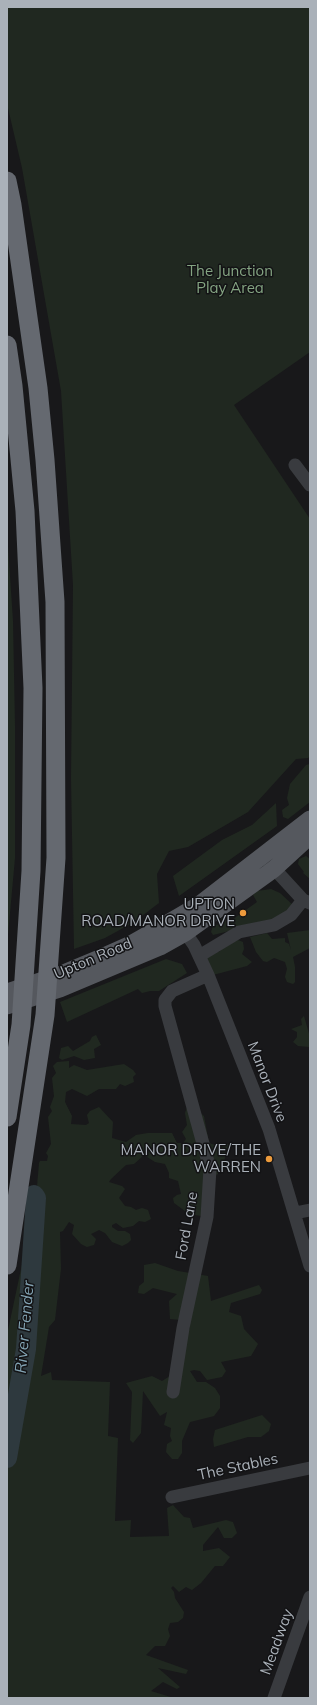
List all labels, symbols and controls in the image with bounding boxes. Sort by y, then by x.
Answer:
park label: The Junction Play Area [187,262,273,297]
place label: UPTON ROAD/MANOR DRIVE [81,895,235,930]
marker: UPTON ROAD/MANOR DRIVE [238,908,248,918]
street label: Upton Road [51,934,135,984]
street label: Manor Drive [243,1039,291,1125]
place label: MANOR DRIVE/THE WARREN [120,1141,261,1176]
marker: MANOR DRIVE/THE WARREN [264,1154,274,1164]
street label: Ford Lane [172,1190,202,1262]
water label: River Fender [11,1280,39,1374]
street label: The Stables [196,1450,280,1484]
street label: Meadway [257,1607,297,1677]

